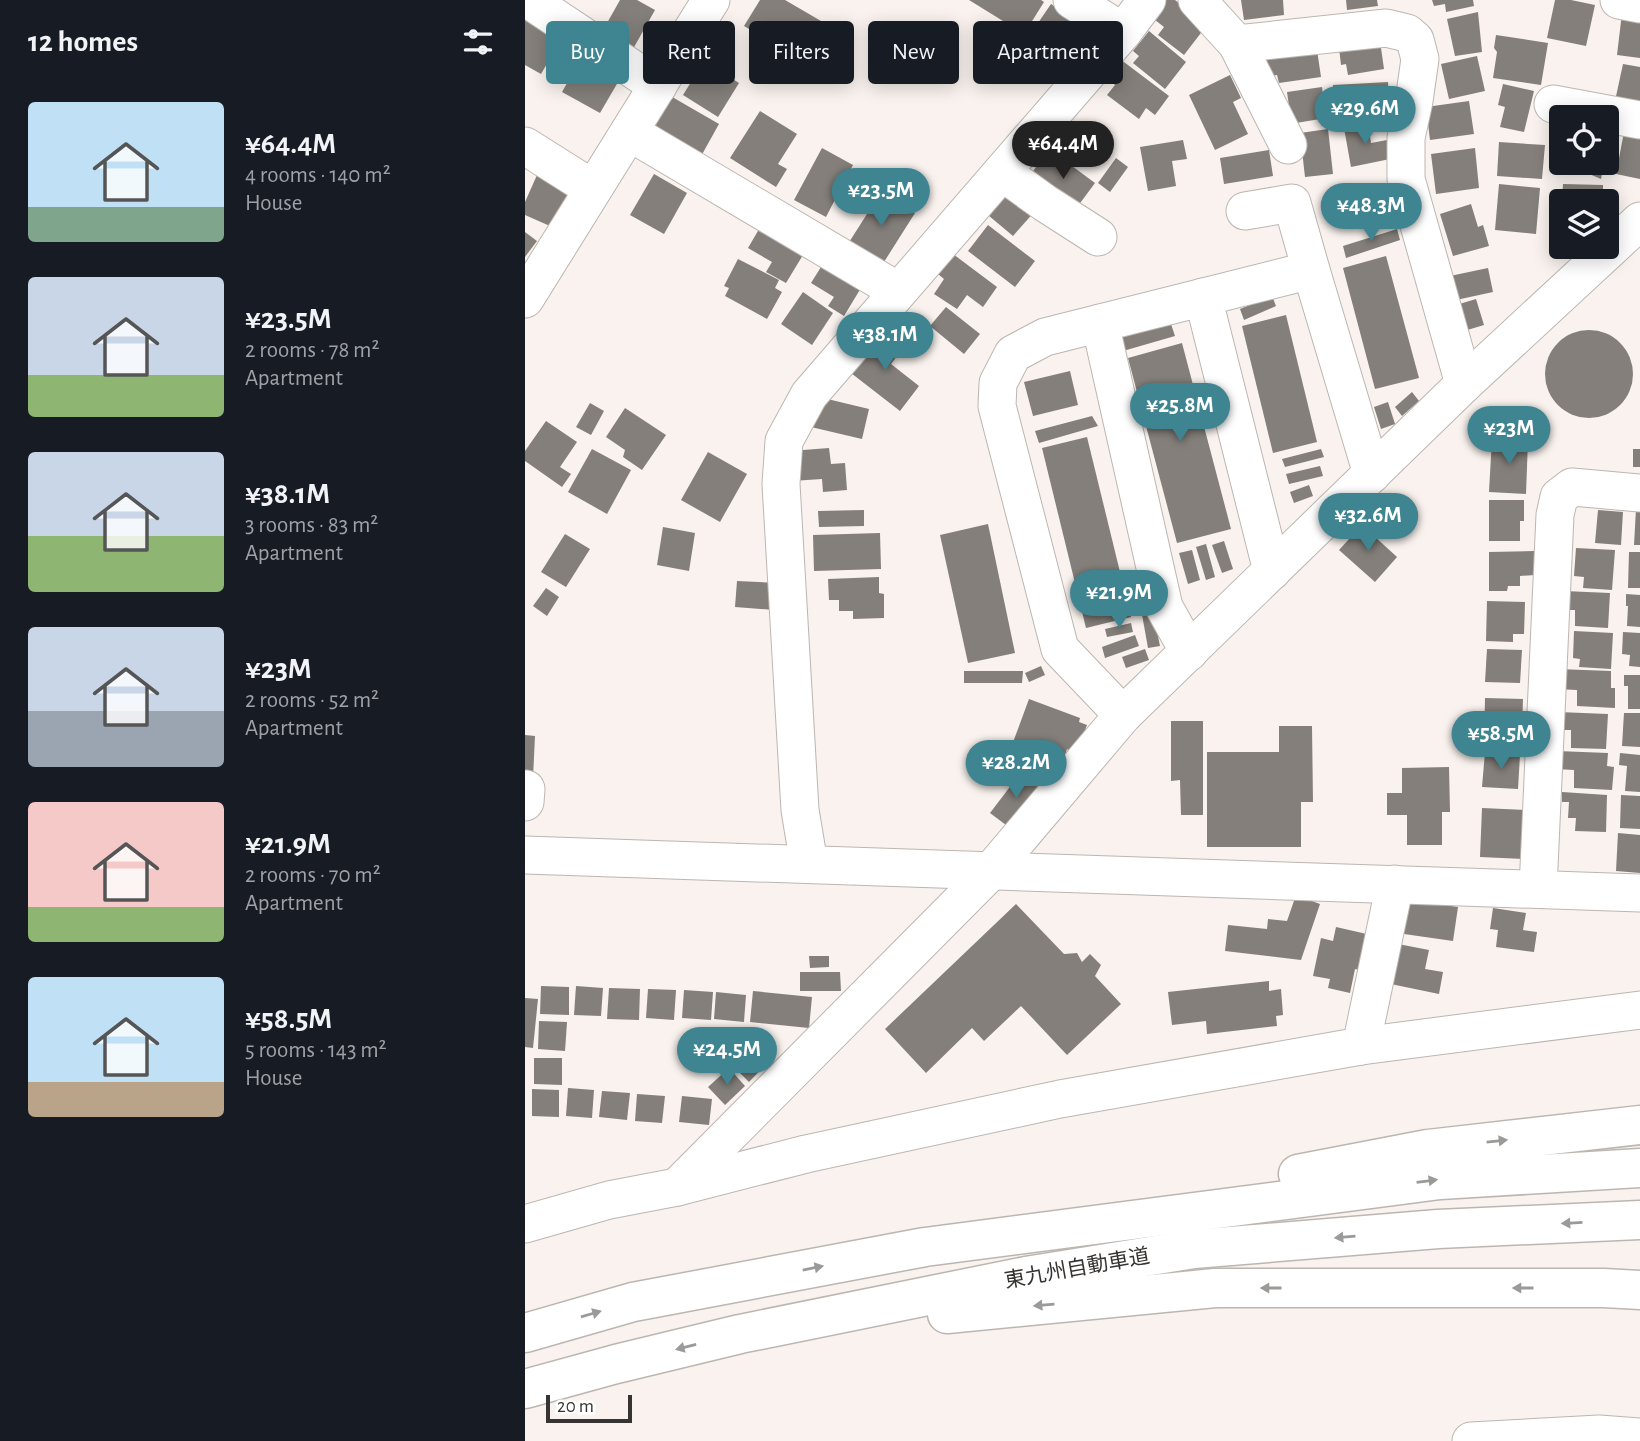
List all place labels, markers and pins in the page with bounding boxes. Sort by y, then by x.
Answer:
pin: ¥29.6M [1308,86,1422,146]
pin: ¥64.4M [1006,122,1120,181]
pin: ¥23.5M [824,168,938,228]
pin: ¥48.3M [1314,184,1428,243]
pin: ¥38.1M [828,312,942,372]
pin: ¥25.8M [1123,384,1237,443]
pin: ¥23M [1468,406,1550,466]
pin: ¥32.6M [1311,494,1425,553]
pin: ¥21.9M [1062,570,1176,630]
pin: ¥58.5M [1444,712,1558,771]
pin: ¥28.2M [959,740,1073,800]
pin: ¥24.5M [670,1028,784,1087]

